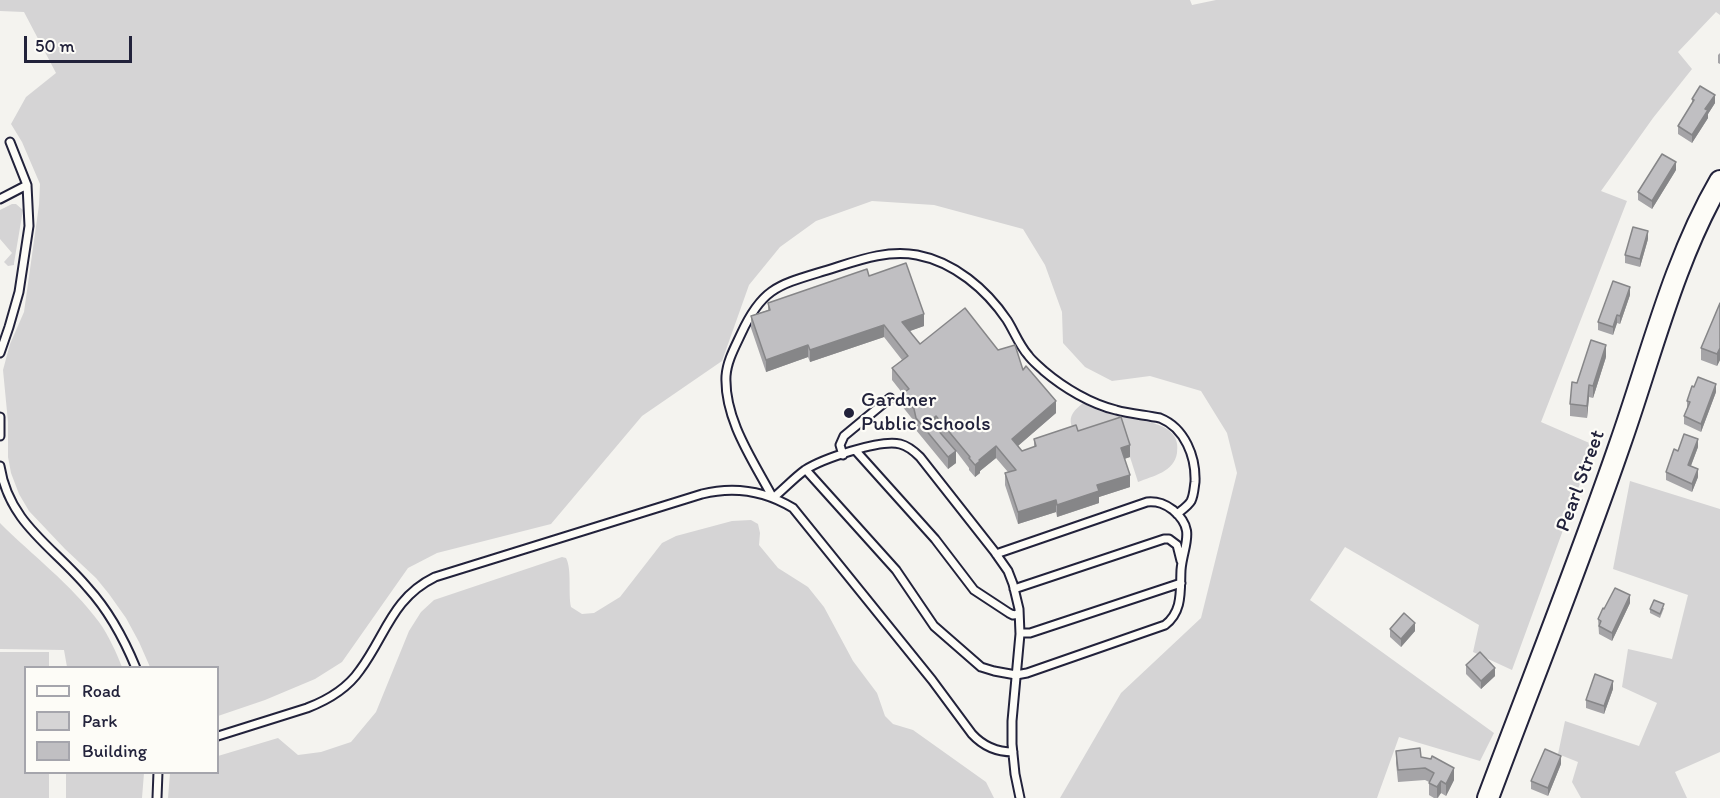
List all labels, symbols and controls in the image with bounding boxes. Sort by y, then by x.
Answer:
scale bar [27,24,135,62]
text: 50 m [35,35,75,57]
place label: Gardner Public Schools [861,388,991,438]
marker: Gardner Public Schools [842,406,856,420]
street label: Pearl Street [1551,427,1611,535]
legend [24,666,219,774]
text: Road [82,680,121,702]
text: Park [82,710,117,732]
text: Building [82,740,147,762]

